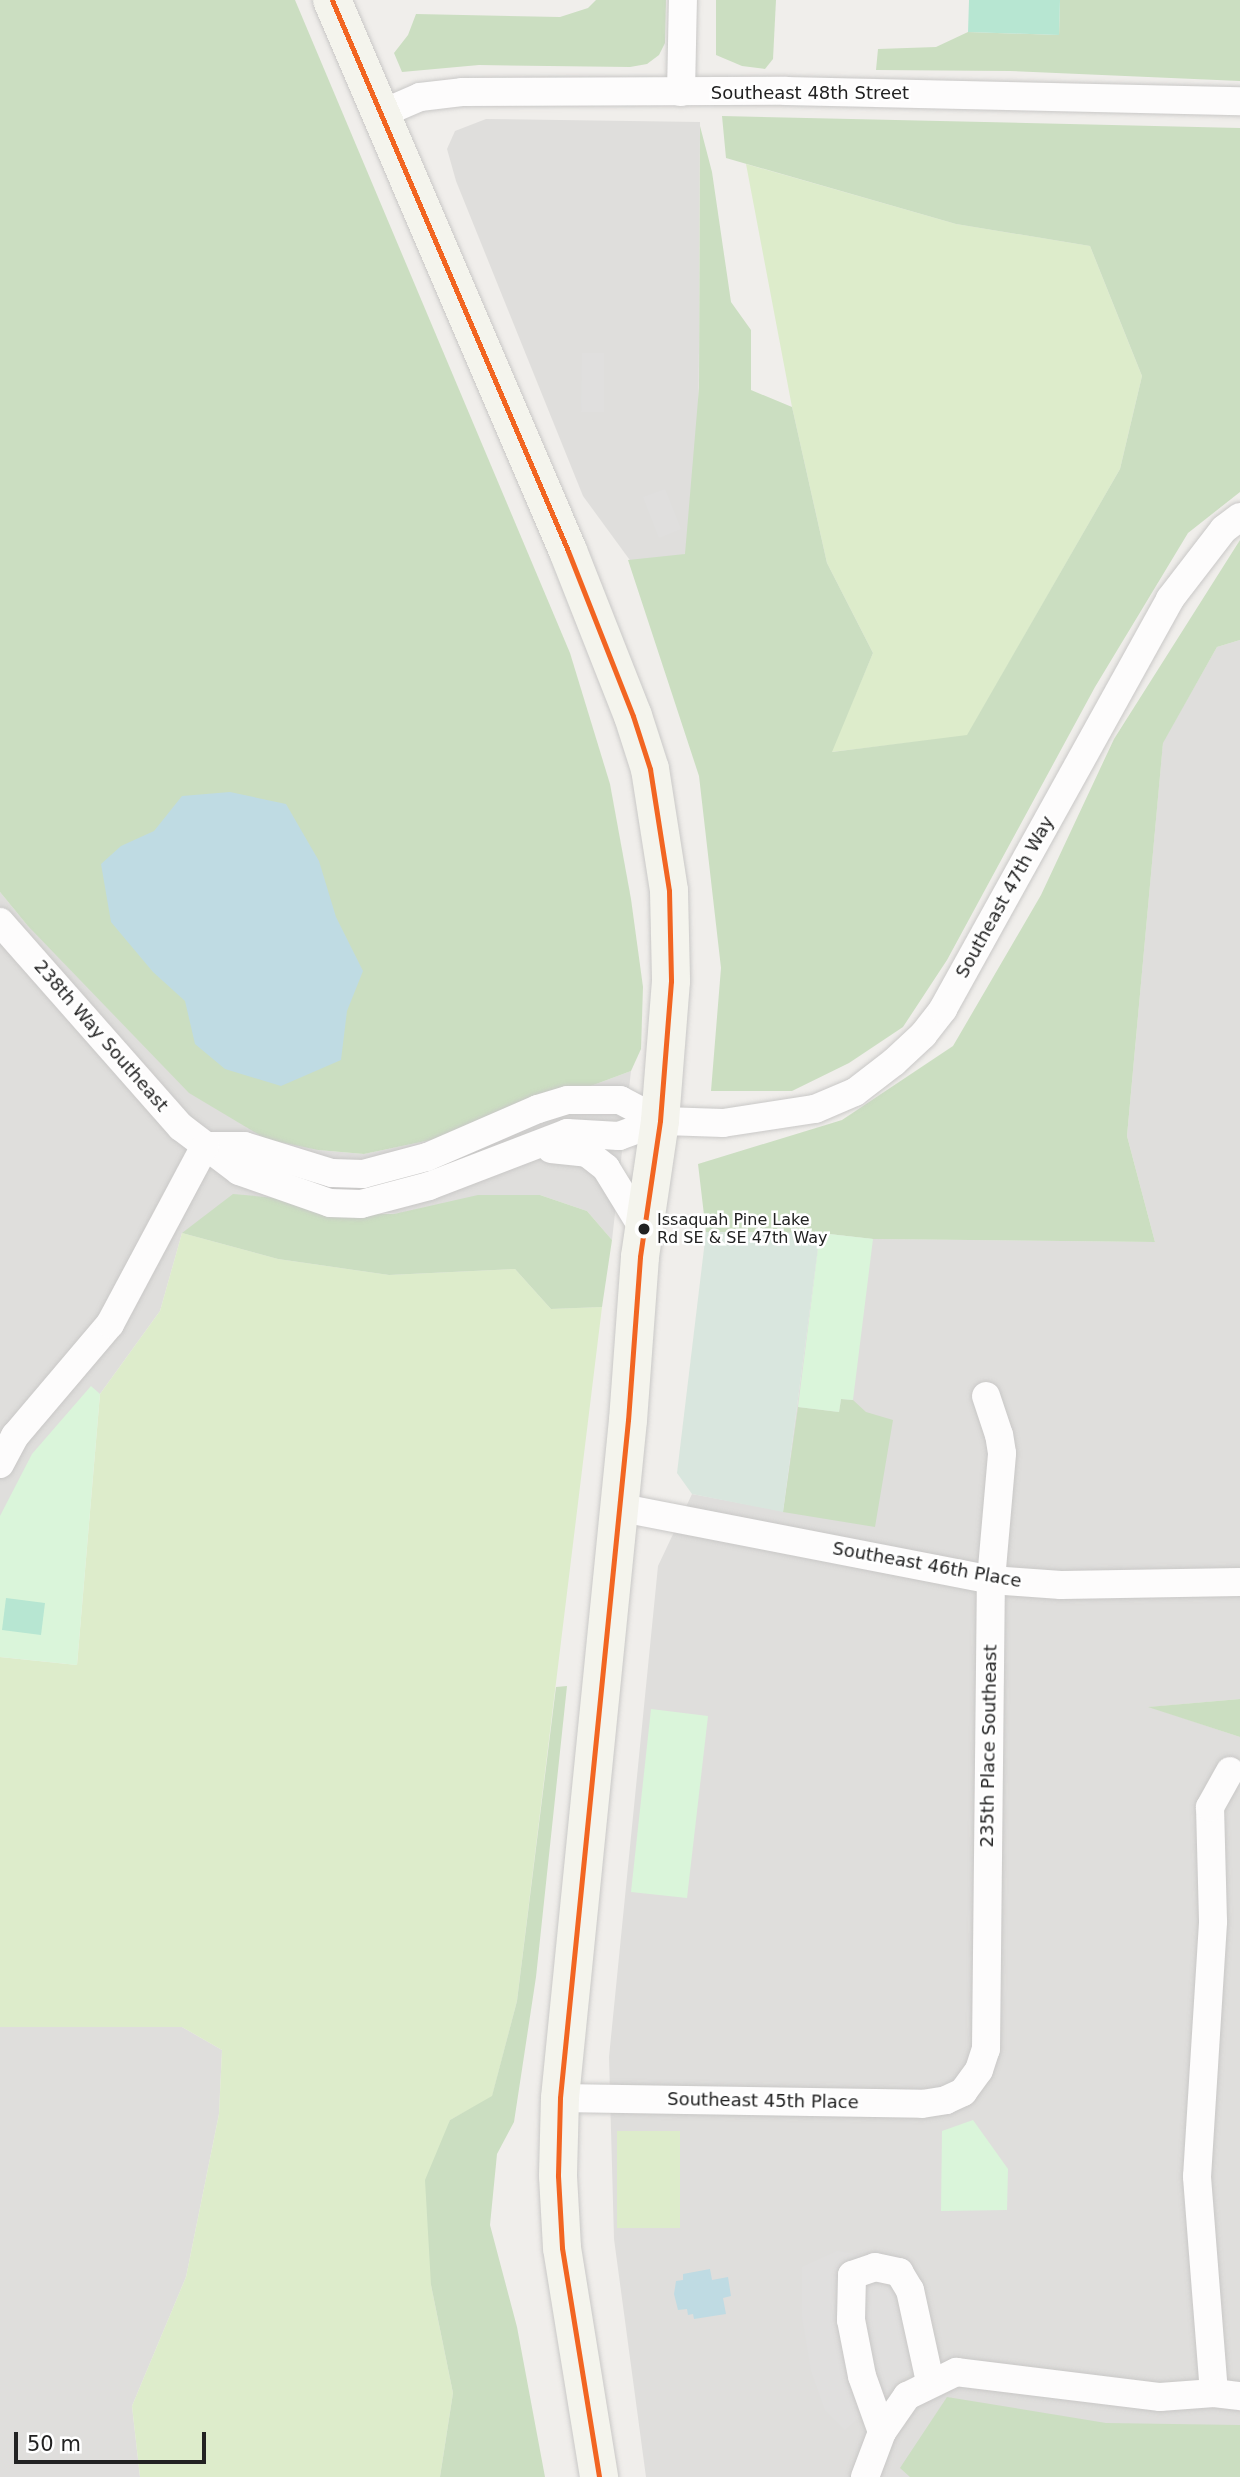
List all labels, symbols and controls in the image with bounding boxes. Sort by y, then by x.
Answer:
street label: Southeast 48th Street [711,82,909,104]
street label: Southeast 47th Way [951,812,1059,982]
street label: 238th Way Southeast [29,956,173,1116]
place label: Issaquah Pine Lake Rd SE & SE 47th Way [657,1210,828,1248]
marker: Issaquah Pine Lake Rd SE & SE 47th Way [637,1222,651,1236]
street label: Southeast 46th Place [831,1538,1023,1592]
street label: 235th Place Southeast [976,1644,1002,1848]
street label: Southeast 45th Place [667,2089,859,2113]
scale bar [18,2418,210,2462]
text: 50 m [27,2432,81,2456]

